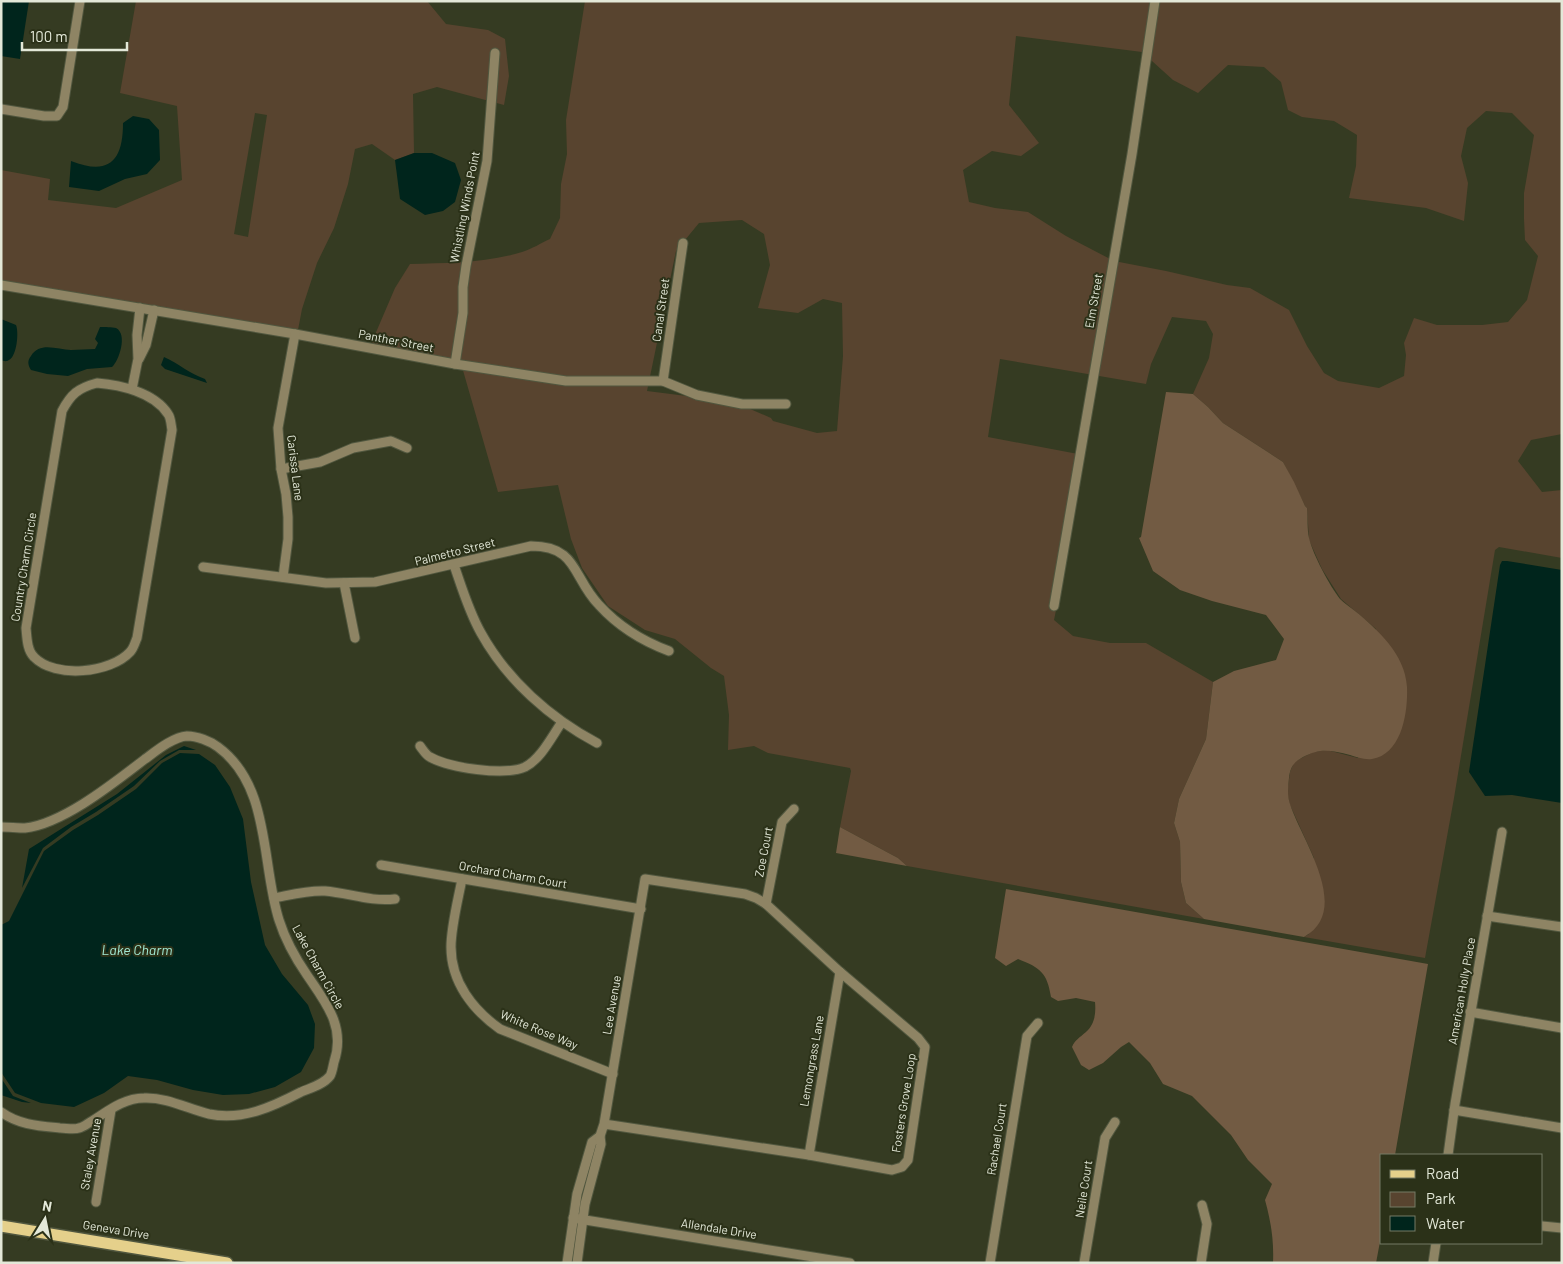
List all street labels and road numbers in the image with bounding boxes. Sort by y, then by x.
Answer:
street label: Whistling Winds Point [446,150,482,264]
street label: Elm Street [1081,272,1105,329]
street label: Canal Street [649,277,671,342]
street label: Panther Street [357,326,435,354]
street label: Carissa Lane [285,434,307,502]
street label: Country Charm Circle [7,511,39,622]
street label: Palmetto Street [413,534,496,568]
street label: Zoe Court [751,825,775,878]
street label: Orchard Charm Court [458,858,568,890]
street label: Lake Charm Circle [290,922,348,1011]
street label: American Holly Place [1445,936,1477,1046]
street label: Lee Avenue [599,974,623,1036]
street label: White Rose Way [498,1006,581,1052]
street label: Lemongrass Lane [796,1014,826,1108]
street label: Fosters Grove Loop [888,1052,918,1154]
street label: Rachael Court [983,1102,1009,1176]
street label: Staley Avenue [77,1117,103,1191]
street label: Neile Court [1072,1159,1094,1219]
street label: Allendale Drive [680,1215,758,1241]
street label: Geneva Drive [82,1217,150,1241]

